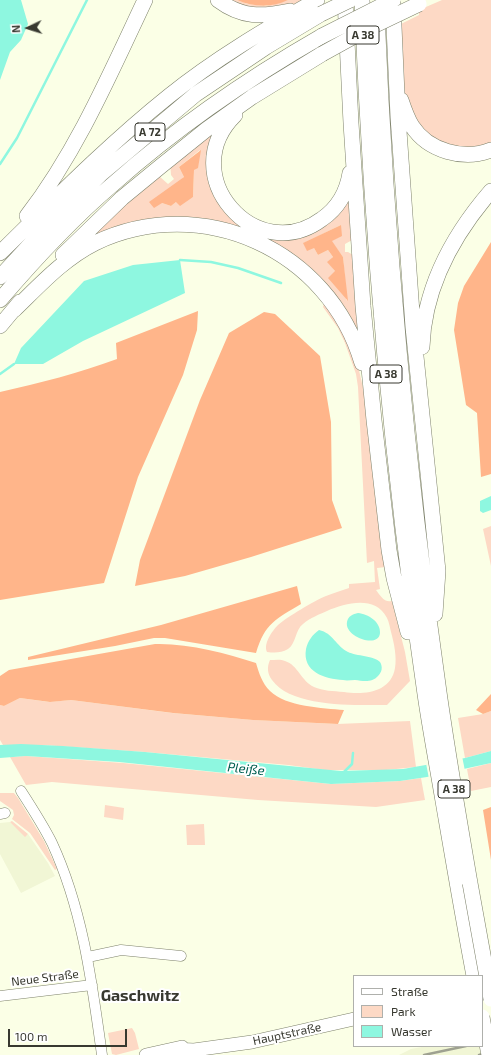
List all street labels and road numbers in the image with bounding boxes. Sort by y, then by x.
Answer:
road number: A 38 [347,26,379,44]
road number: A 72 [135,123,165,141]
road number: A 38 [370,365,402,383]
road number: A 38 [438,780,470,798]
street label: Neue Straße [10,967,80,989]
street label: Hauptstraße [251,1020,323,1048]

